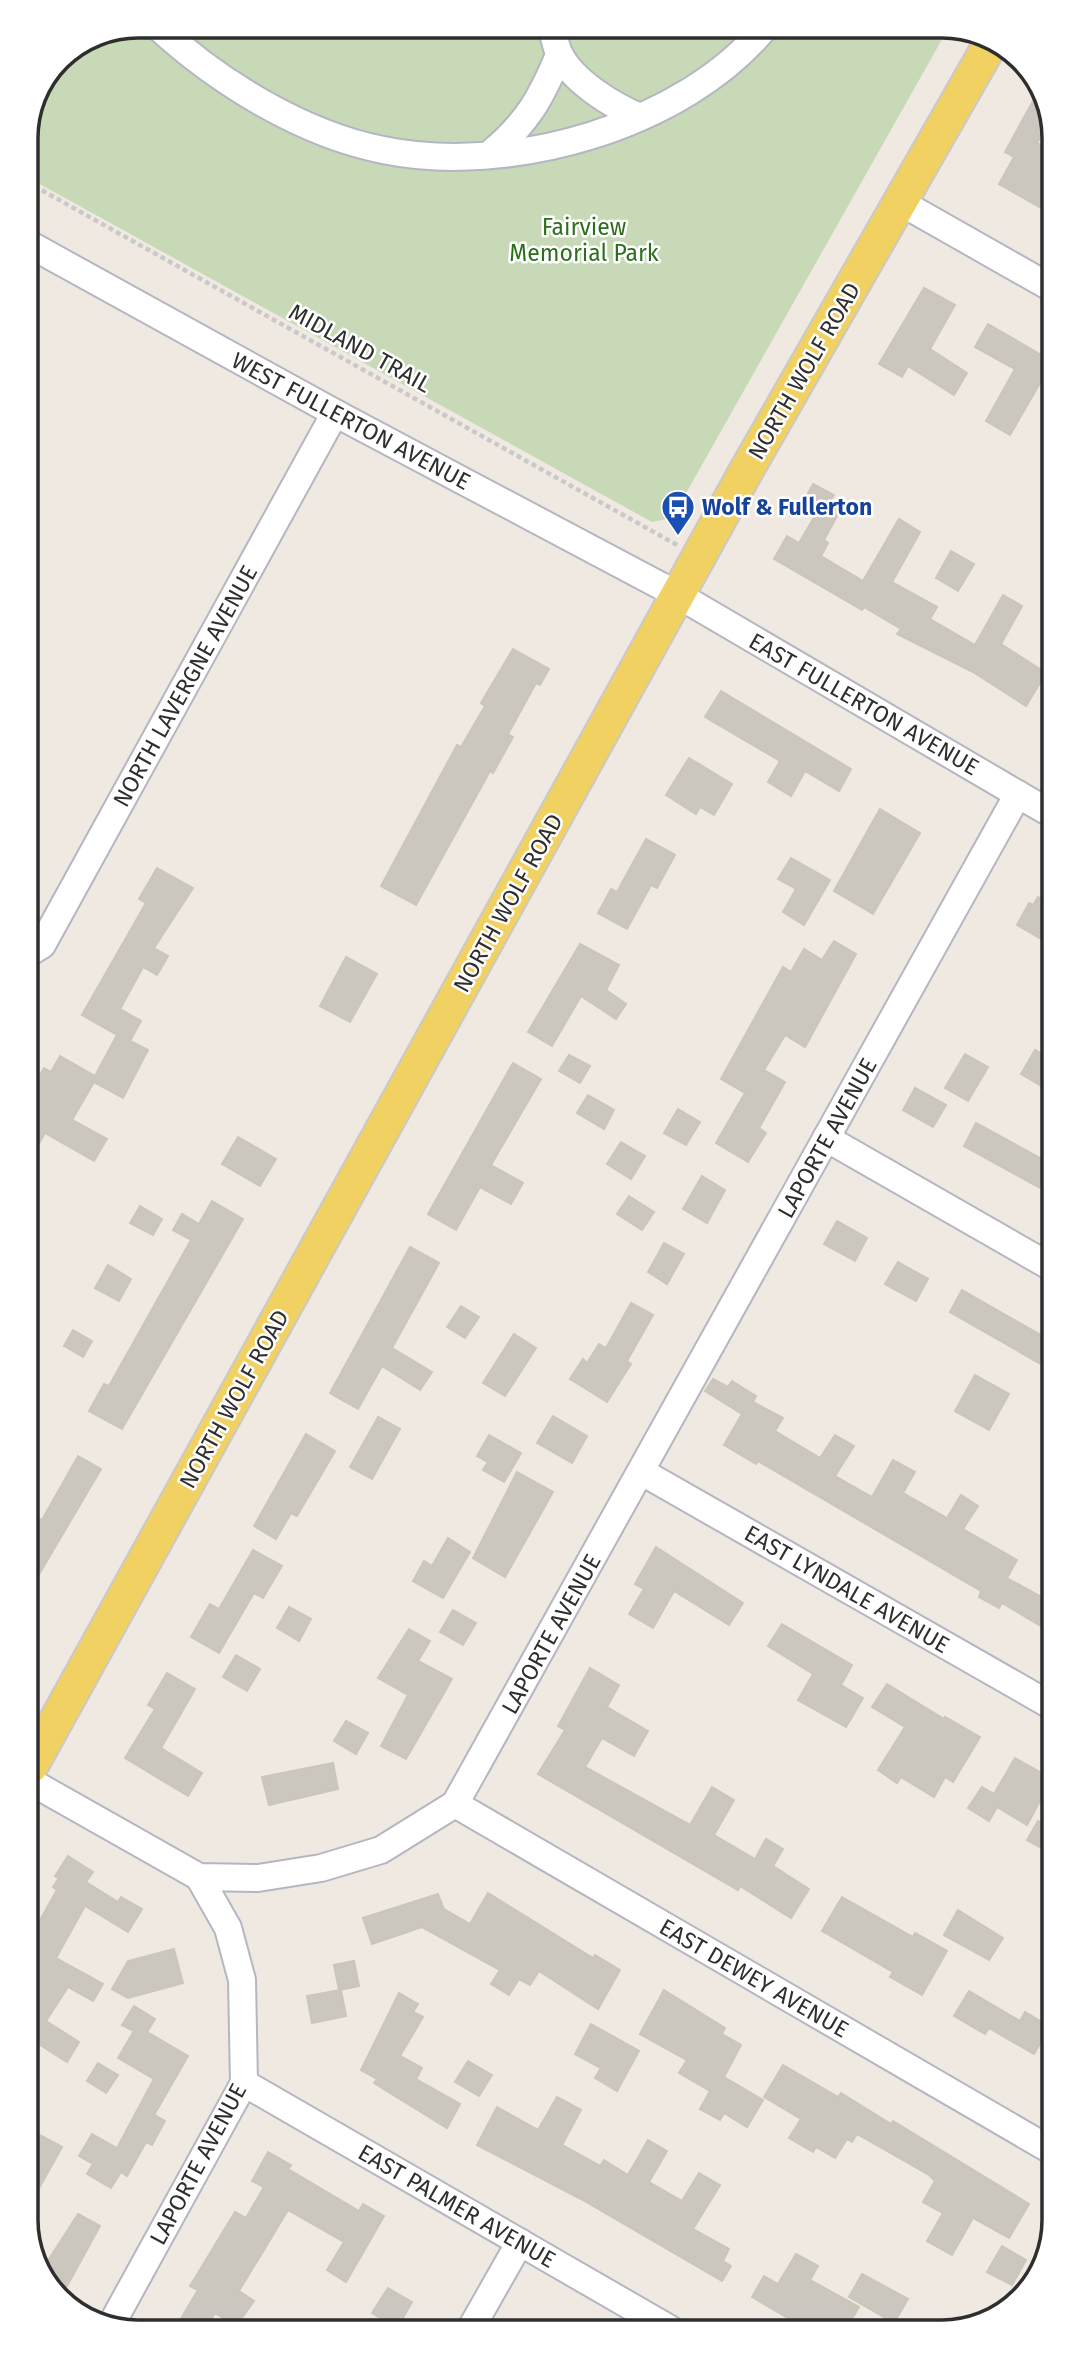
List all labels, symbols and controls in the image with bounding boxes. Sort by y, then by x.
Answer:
park label: Fairview Memorial Park [509,213,659,267]
street label: NORTH WOLF ROAD [742,277,866,465]
street label: MIDLAND TRAIL [284,297,436,399]
street label: WEST FULLERTON AVENUE [227,346,475,496]
bus stop icon: Wolf & Fullerton [659,488,697,537]
place label: Wolf & Fullerton [702,493,872,521]
street label: NORTH LAVERGNE AVENUE [107,560,263,812]
street label: EAST FULLERTON AVENUE [744,627,984,781]
street label: NORTH WOLF ROAD [447,809,569,997]
street label: LAPORTE AVENUE [771,1053,883,1223]
street label: NORTH WOLF ROAD [173,1305,295,1493]
street label: EAST LYNDALE AVENUE [740,1519,954,1659]
street label: LAPORTE AVENUE [495,1549,607,1719]
street label: EAST DEWEY AVENUE [654,1912,854,2044]
street label: LAPORTE AVENUE [144,2078,252,2250]
street label: EAST PALMER AVENUE [353,2138,561,2274]

